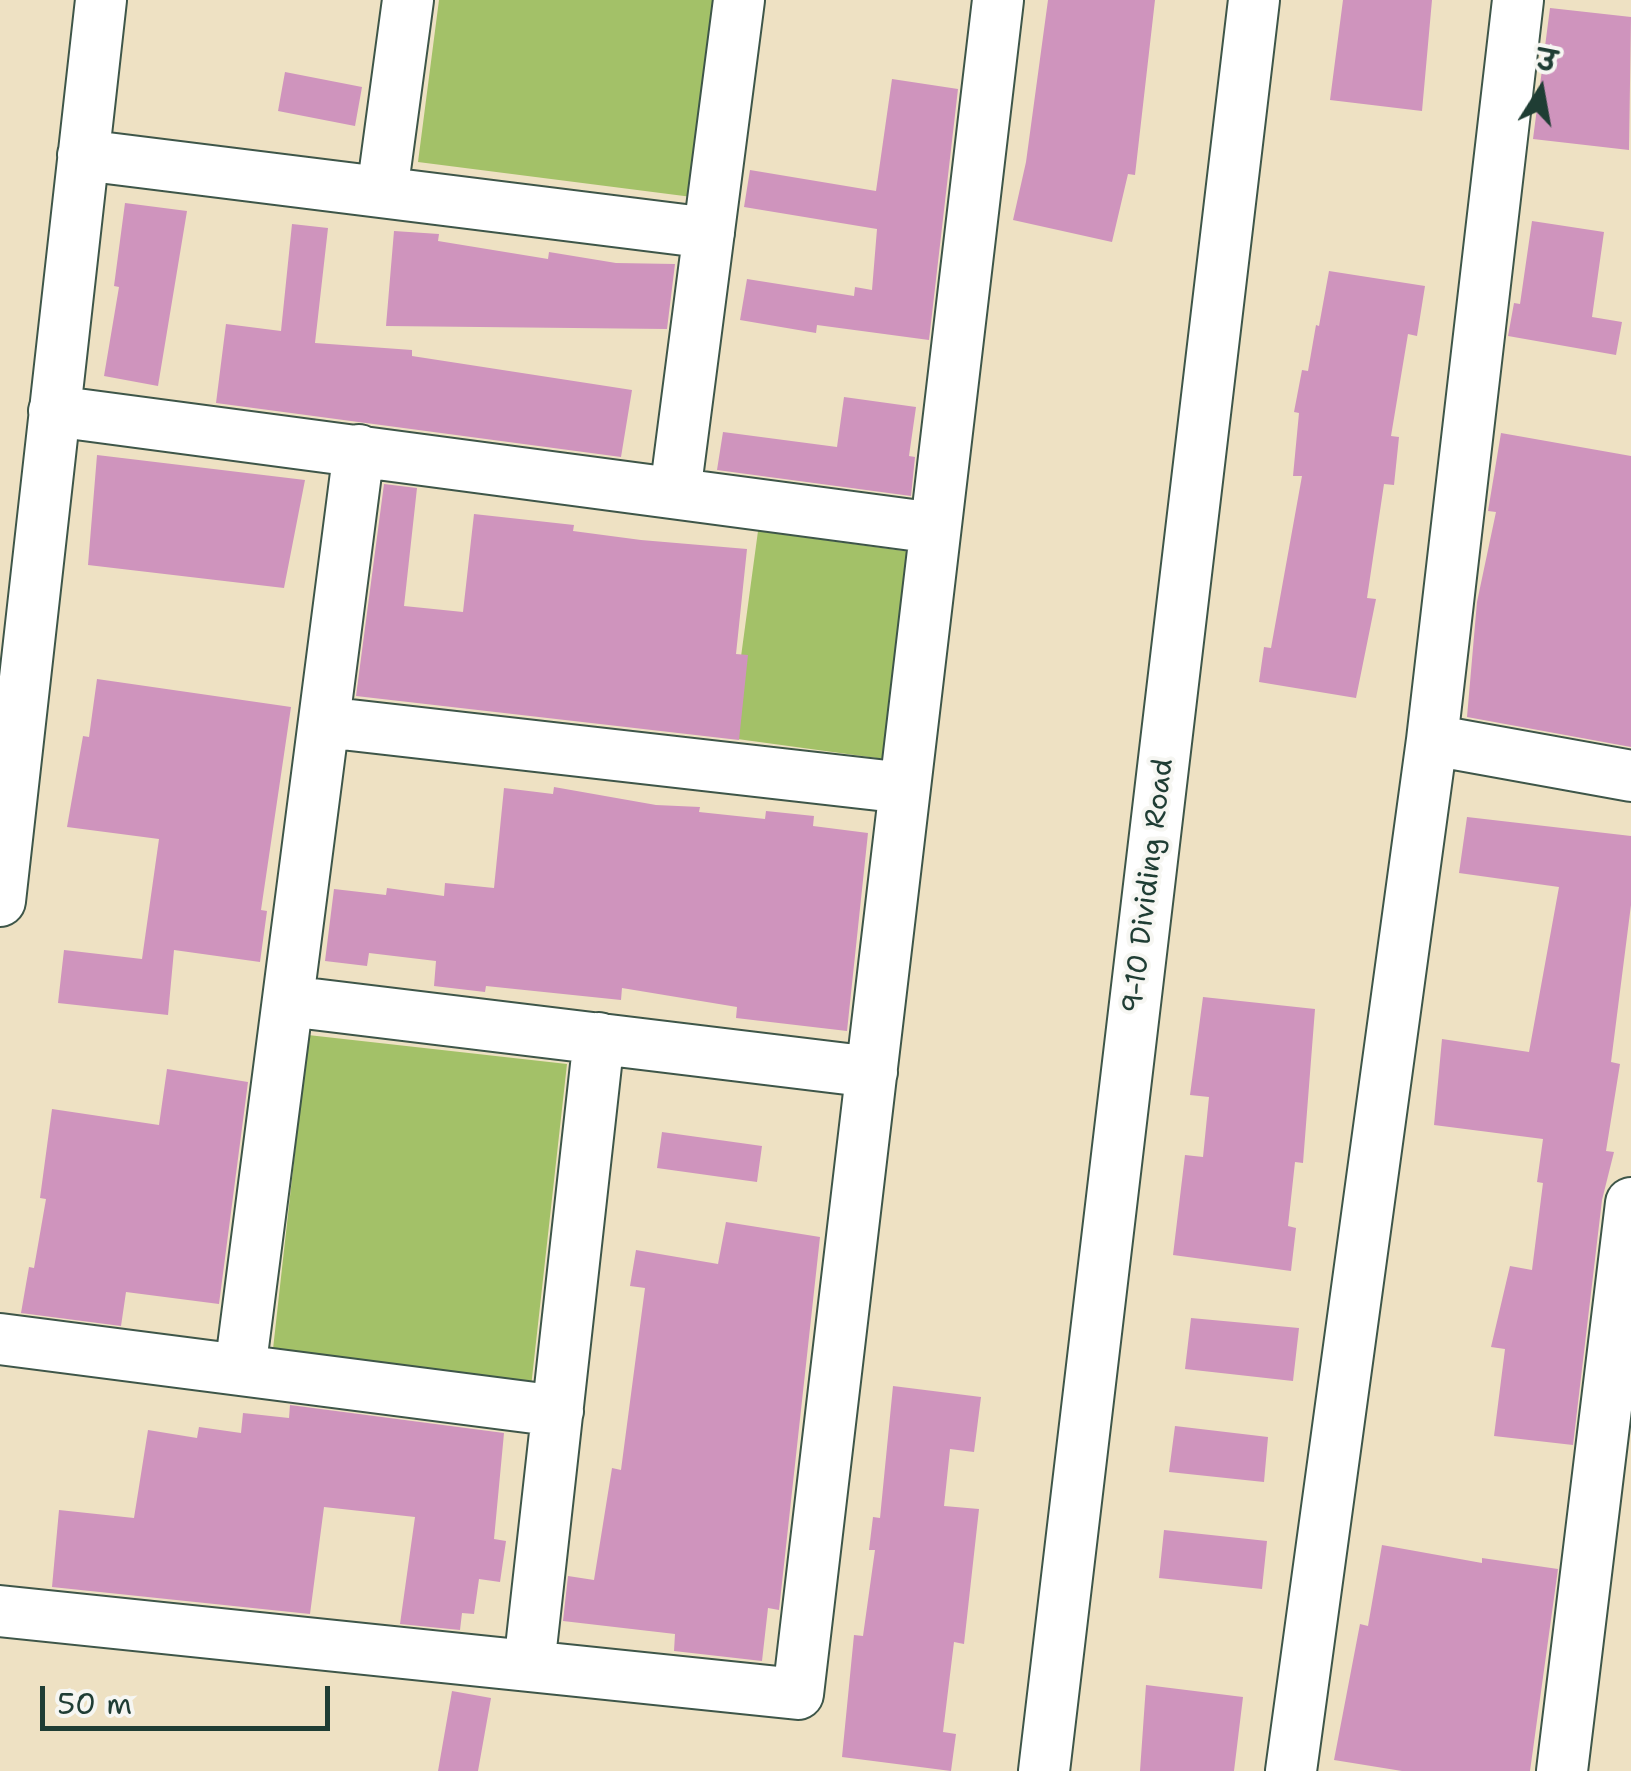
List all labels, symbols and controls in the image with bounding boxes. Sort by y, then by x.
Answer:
north arrow [1491,40,1591,140]
text: उ [1534,40,1560,81]
street label: 9-10 Dividing Road [1117,757,1181,1015]
scale bar [45,1666,335,1728]
text: 50 m [57,1683,132,1724]

